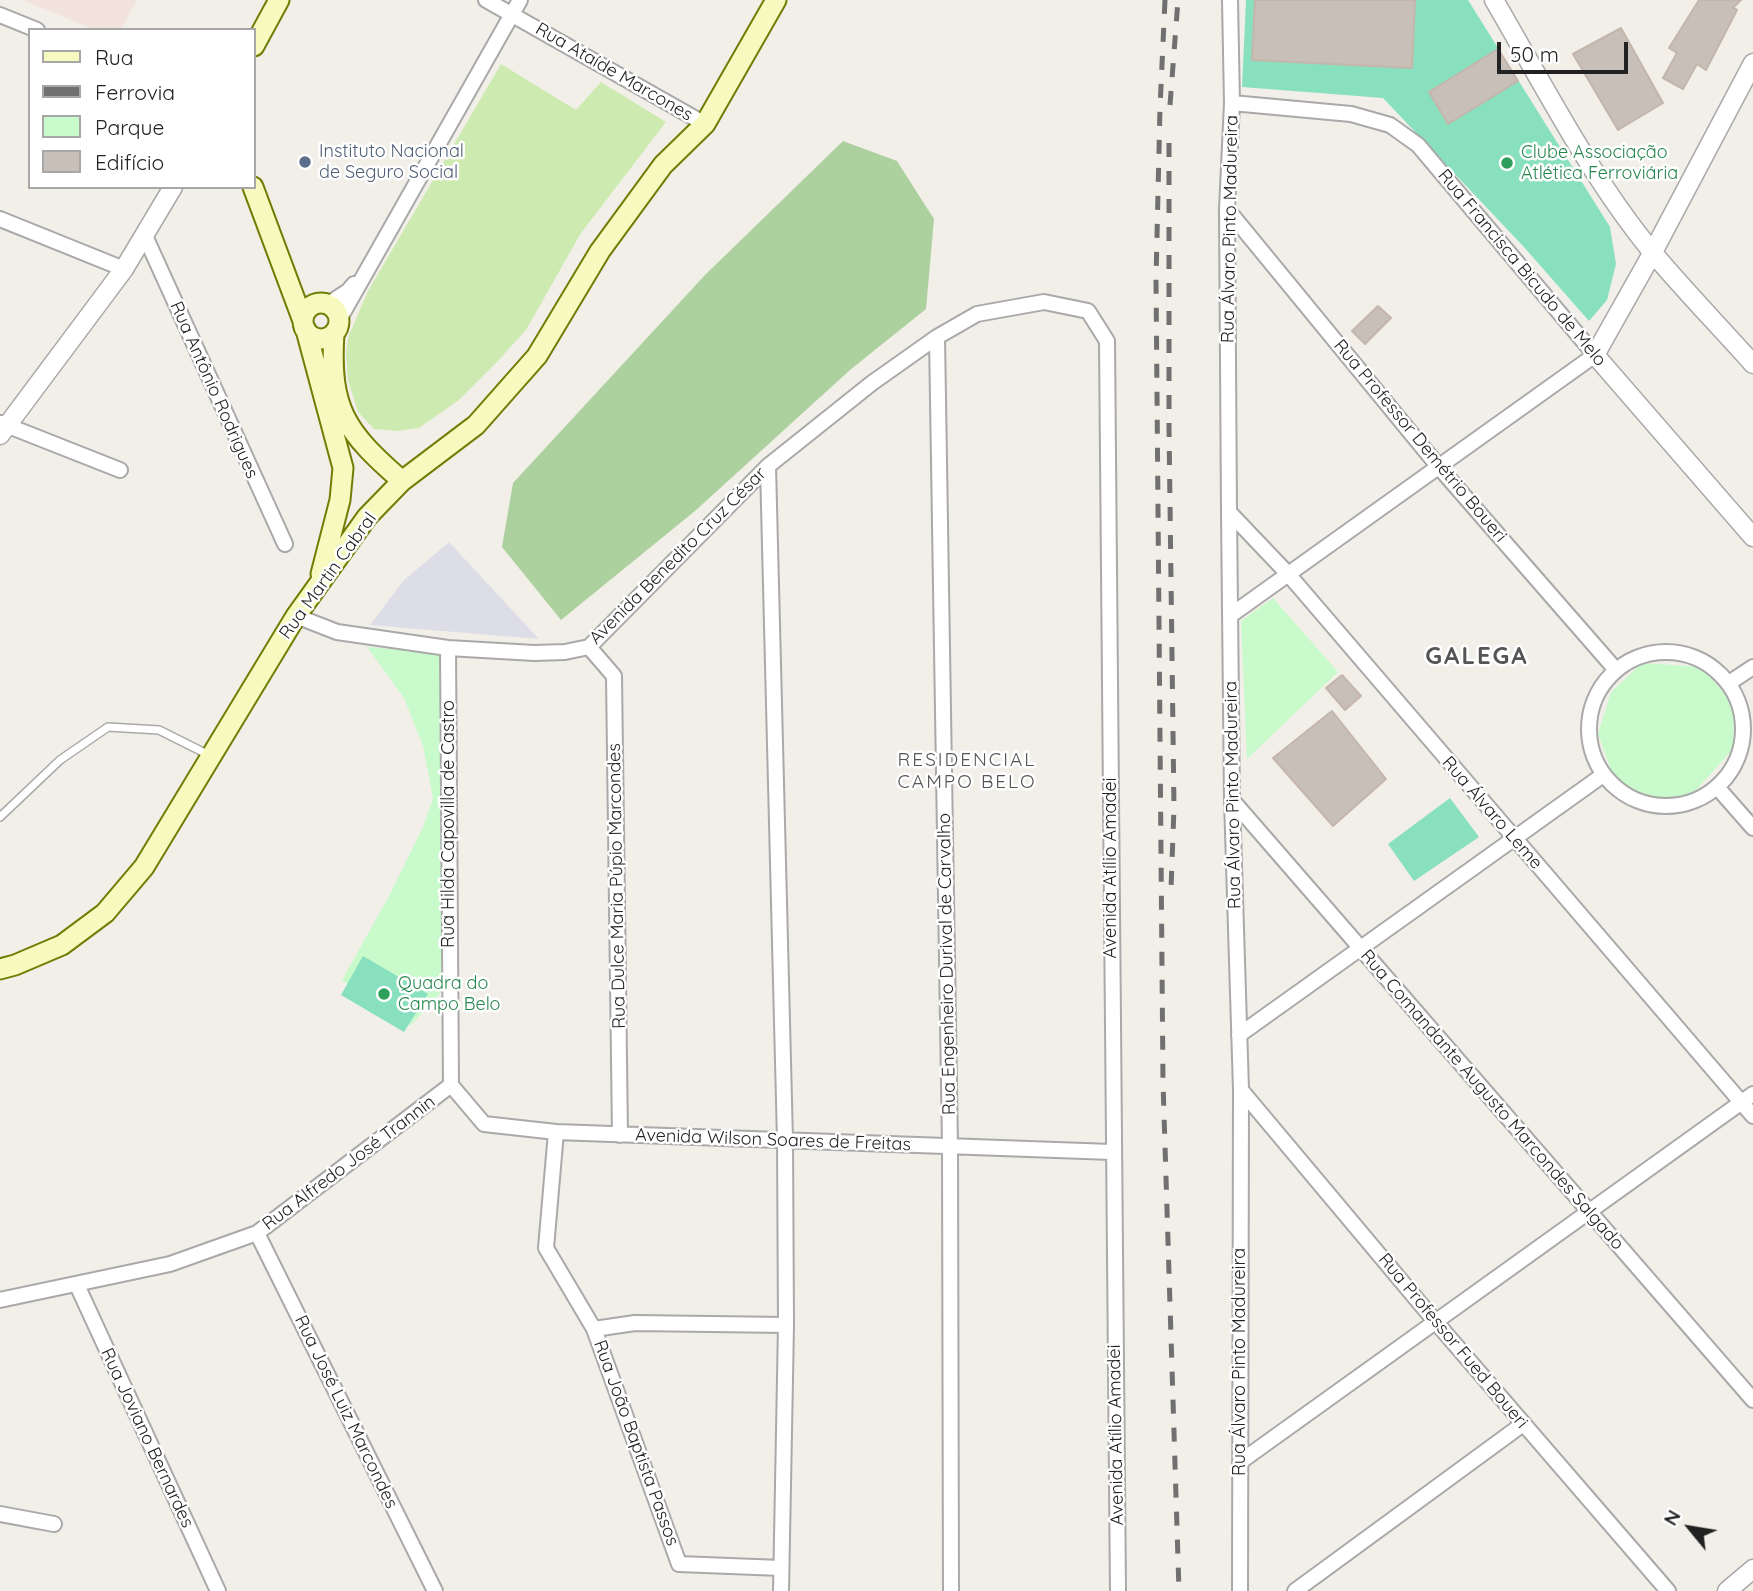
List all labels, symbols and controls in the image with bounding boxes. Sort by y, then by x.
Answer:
street label: Rua Ataíde Marcones [532,18,696,126]
legend [28,28,256,189]
scale bar [1501,28,1632,72]
text: 50 m [1510,41,1559,67]
text: Rua [95,44,134,70]
text: Ferrovia [95,79,175,105]
text: Parque [95,114,164,140]
street label: Rua Álvaro Pinto Madureira [1217,115,1243,343]
place label: Instituto Nacional de Seguro Social [319,141,464,184]
place label: Clube Associação Atlética Ferroviária [1521,142,1678,184]
text: Edifício [95,149,164,175]
marker: Instituto Nacional de Seguro Social [297,154,313,170]
marker: Clube Associação Atlética Ferroviária [1499,155,1515,171]
street label: Rua Francisca Bicudo de Melo [1433,165,1611,371]
street label: Rua Antônio Rodrigues [165,298,263,482]
street label: Rua Professor Demétrio Boueri [1329,335,1511,547]
street label: Avenida Benedito Cruz César [585,463,771,649]
street label: Rua Martin Cabral [275,508,381,644]
district label: GALEGA [1426,643,1528,671]
street label: Rua Álvaro Pinto Madureira [1220,681,1246,909]
street label: Rua Hilda Capovilla de Castro [438,700,460,948]
street label: Rua Dulce Maria Púpio Marcondes [604,743,630,1029]
district label: RESIDENCIAL CAMPO BELO [899,749,1035,793]
street label: Rua Álvaro Leme [1437,752,1547,874]
street label: Avenida Atílio Amadei [1100,778,1122,958]
street label: Rua Engenheiro Durival de Carvalho [934,813,960,1115]
street label: Rua Comandante Augusto Marcondes Salgado [1356,945,1628,1255]
place label: Quadra do Campo Belo [398,973,500,1016]
marker: Quadra do Campo Belo [376,986,392,1002]
street label: Rua Alfredo José Trannin [258,1091,440,1235]
street label: Avenida Wilson Soares de Freitas [635,1124,911,1156]
street label: Rua Álvaro Pinto Madureira [1229,1248,1251,1476]
street label: Rua Professor Fued Boueri [1374,1249,1532,1433]
street label: Rua José Luiz Marcondes [290,1312,402,1512]
street label: Rua João Baptista Passos [589,1337,683,1549]
street label: Avenida Atílio Amadei [1104,1344,1128,1526]
street label: Rua Joviano Bernardes [96,1345,198,1531]
north arrow [1655,1493,1725,1563]
text: N [1658,1505,1686,1530]

